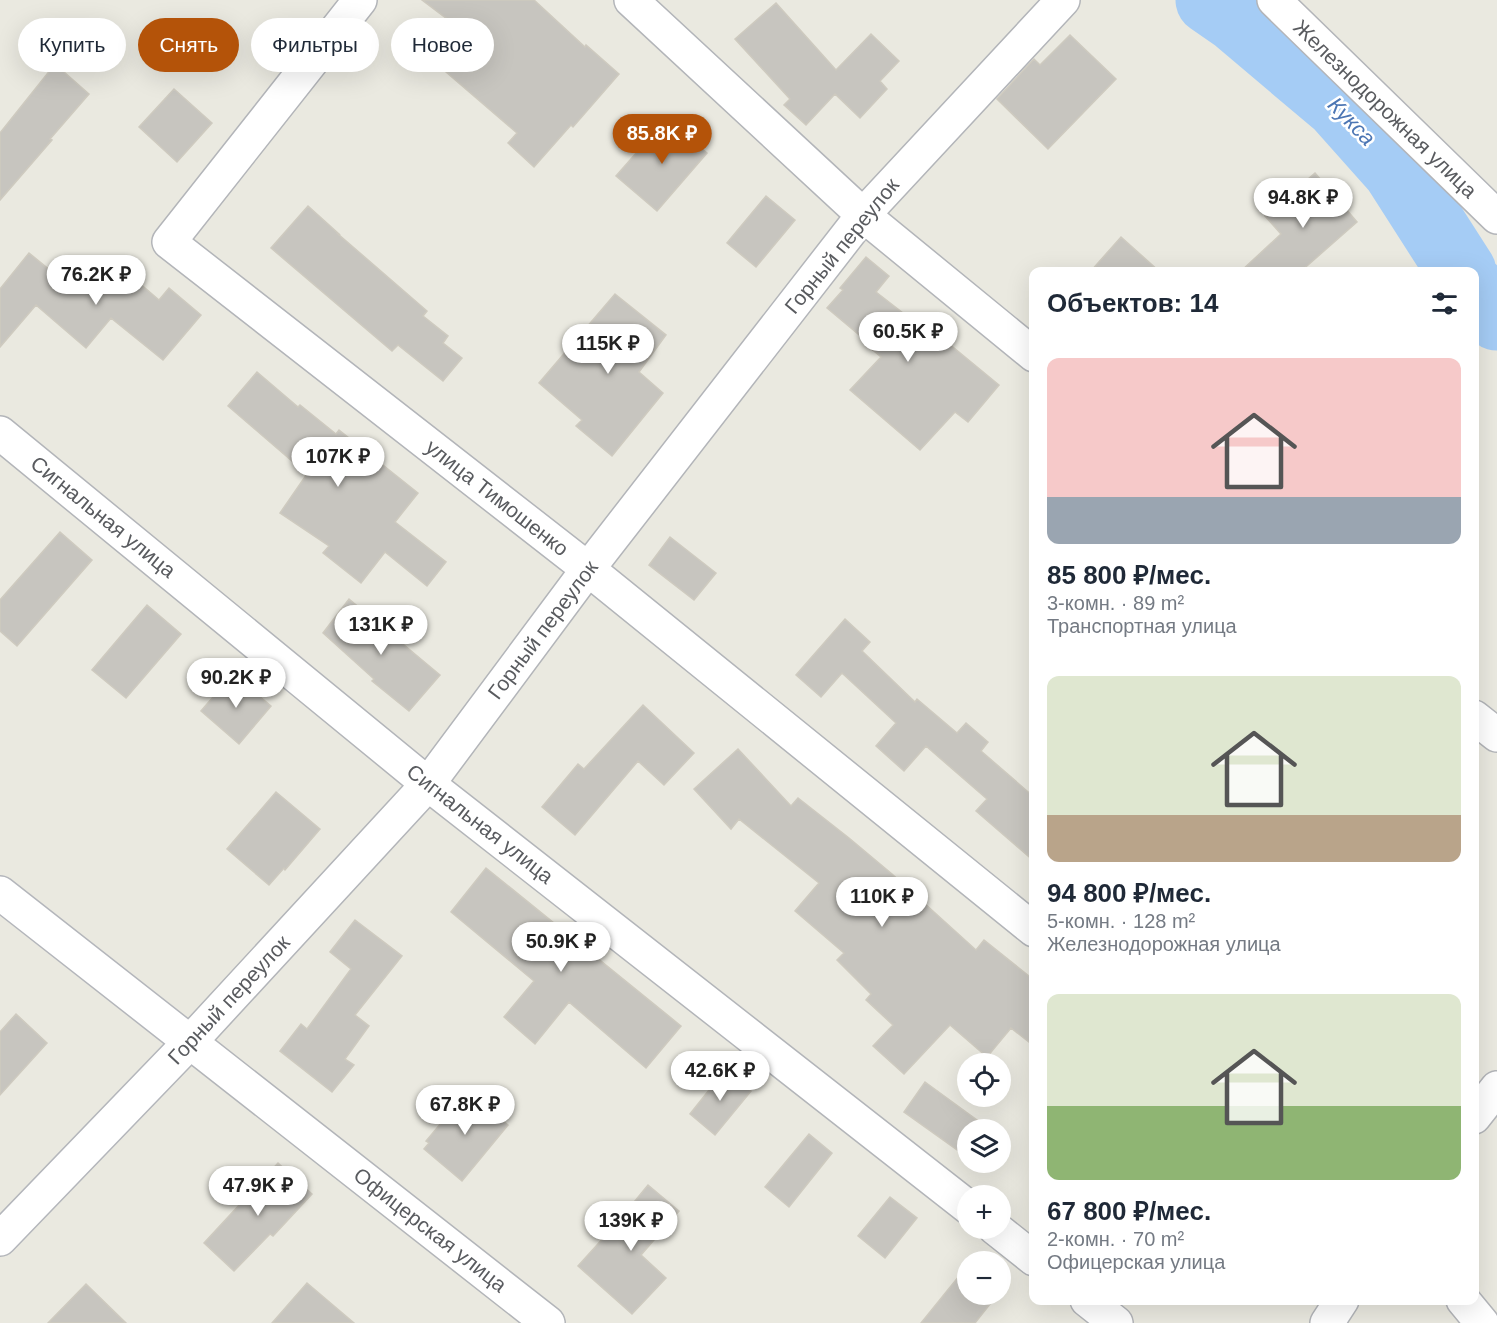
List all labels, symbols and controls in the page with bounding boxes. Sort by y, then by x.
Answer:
street label: Железнодорожная улица [1289,15,1482,202]
chip: Купить [18,18,126,72]
chip: Снять [138,18,239,72]
chip: Фильтры [251,18,379,72]
chip: Новое [391,18,494,72]
water label: Кукса [1323,92,1380,151]
pin: 85.8K ₽ [607,114,717,165]
text: 85.8K ₽ [627,122,697,144]
street label: Горный переулок [780,173,904,318]
pin: 94.8K ₽ [1248,178,1358,229]
text: 94.8K ₽ [1268,186,1338,208]
pin: 76.2K ₽ [41,255,151,306]
text: 76.2K ₽ [61,263,131,285]
icon: filters [1428,287,1461,320]
text: Объектов: 14 [1047,288,1218,318]
pin: 60.5K ₽ [853,312,963,363]
text: 60.5K ₽ [873,320,943,342]
pin: 115K ₽ [559,324,657,375]
text: 115K ₽ [576,332,640,354]
icon: home [1200,397,1308,505]
street label: улица Тимошенко [421,435,573,560]
pin: 107K ₽ [289,437,387,488]
text: 107K ₽ [305,445,371,467]
street label: Сигнальная улица [26,451,180,582]
street label: Горный переулок [483,555,603,703]
text: 85 800 ₽/мес. [1047,560,1211,590]
text: 3-комн. · 89 m² [1047,592,1184,614]
pin: 131K ₽ [332,605,430,656]
text: 131K ₽ [348,613,414,635]
text: Транспортная улица [1047,615,1237,637]
pin: 90.2K ₽ [181,658,291,709]
text: 90.2K ₽ [201,666,271,688]
icon: home [1200,715,1308,823]
street label: Сигнальная улица [403,759,558,888]
pin: 110K ₽ [833,877,931,928]
text: 94 800 ₽/мес. [1047,878,1211,908]
text: 110K ₽ [850,885,914,907]
text: 5-комн. · 128 m² [1047,910,1195,932]
pin: 50.9K ₽ [506,922,616,973]
street label: Горный переулок [163,930,295,1069]
text: 50.9K ₽ [526,930,596,952]
text: Железнодорожная улица [1047,933,1281,955]
icon: home [1200,1033,1308,1141]
pin: 42.6K ₽ [665,1051,775,1102]
map controls [957,1053,1011,1305]
button: locate [957,1053,1011,1107]
text: 42.6K ₽ [685,1059,755,1081]
pin: 67.8K ₽ [410,1085,520,1136]
text: 67.8K ₽ [430,1093,500,1115]
button: layers [957,1119,1011,1173]
street label: Офицерская улица [349,1163,511,1297]
pin: 47.9K ₽ [203,1166,313,1217]
text: 47.9K ₽ [223,1174,293,1196]
button: + [957,1185,1011,1239]
text: 67 800 ₽/мес. [1047,1196,1211,1226]
pin: 139K ₽ [582,1201,680,1252]
text: 139K ₽ [598,1209,664,1231]
text: 2-комн. · 70 m² [1047,1228,1184,1250]
button: − [957,1251,1011,1305]
text: Офицерская улица [1047,1251,1225,1273]

